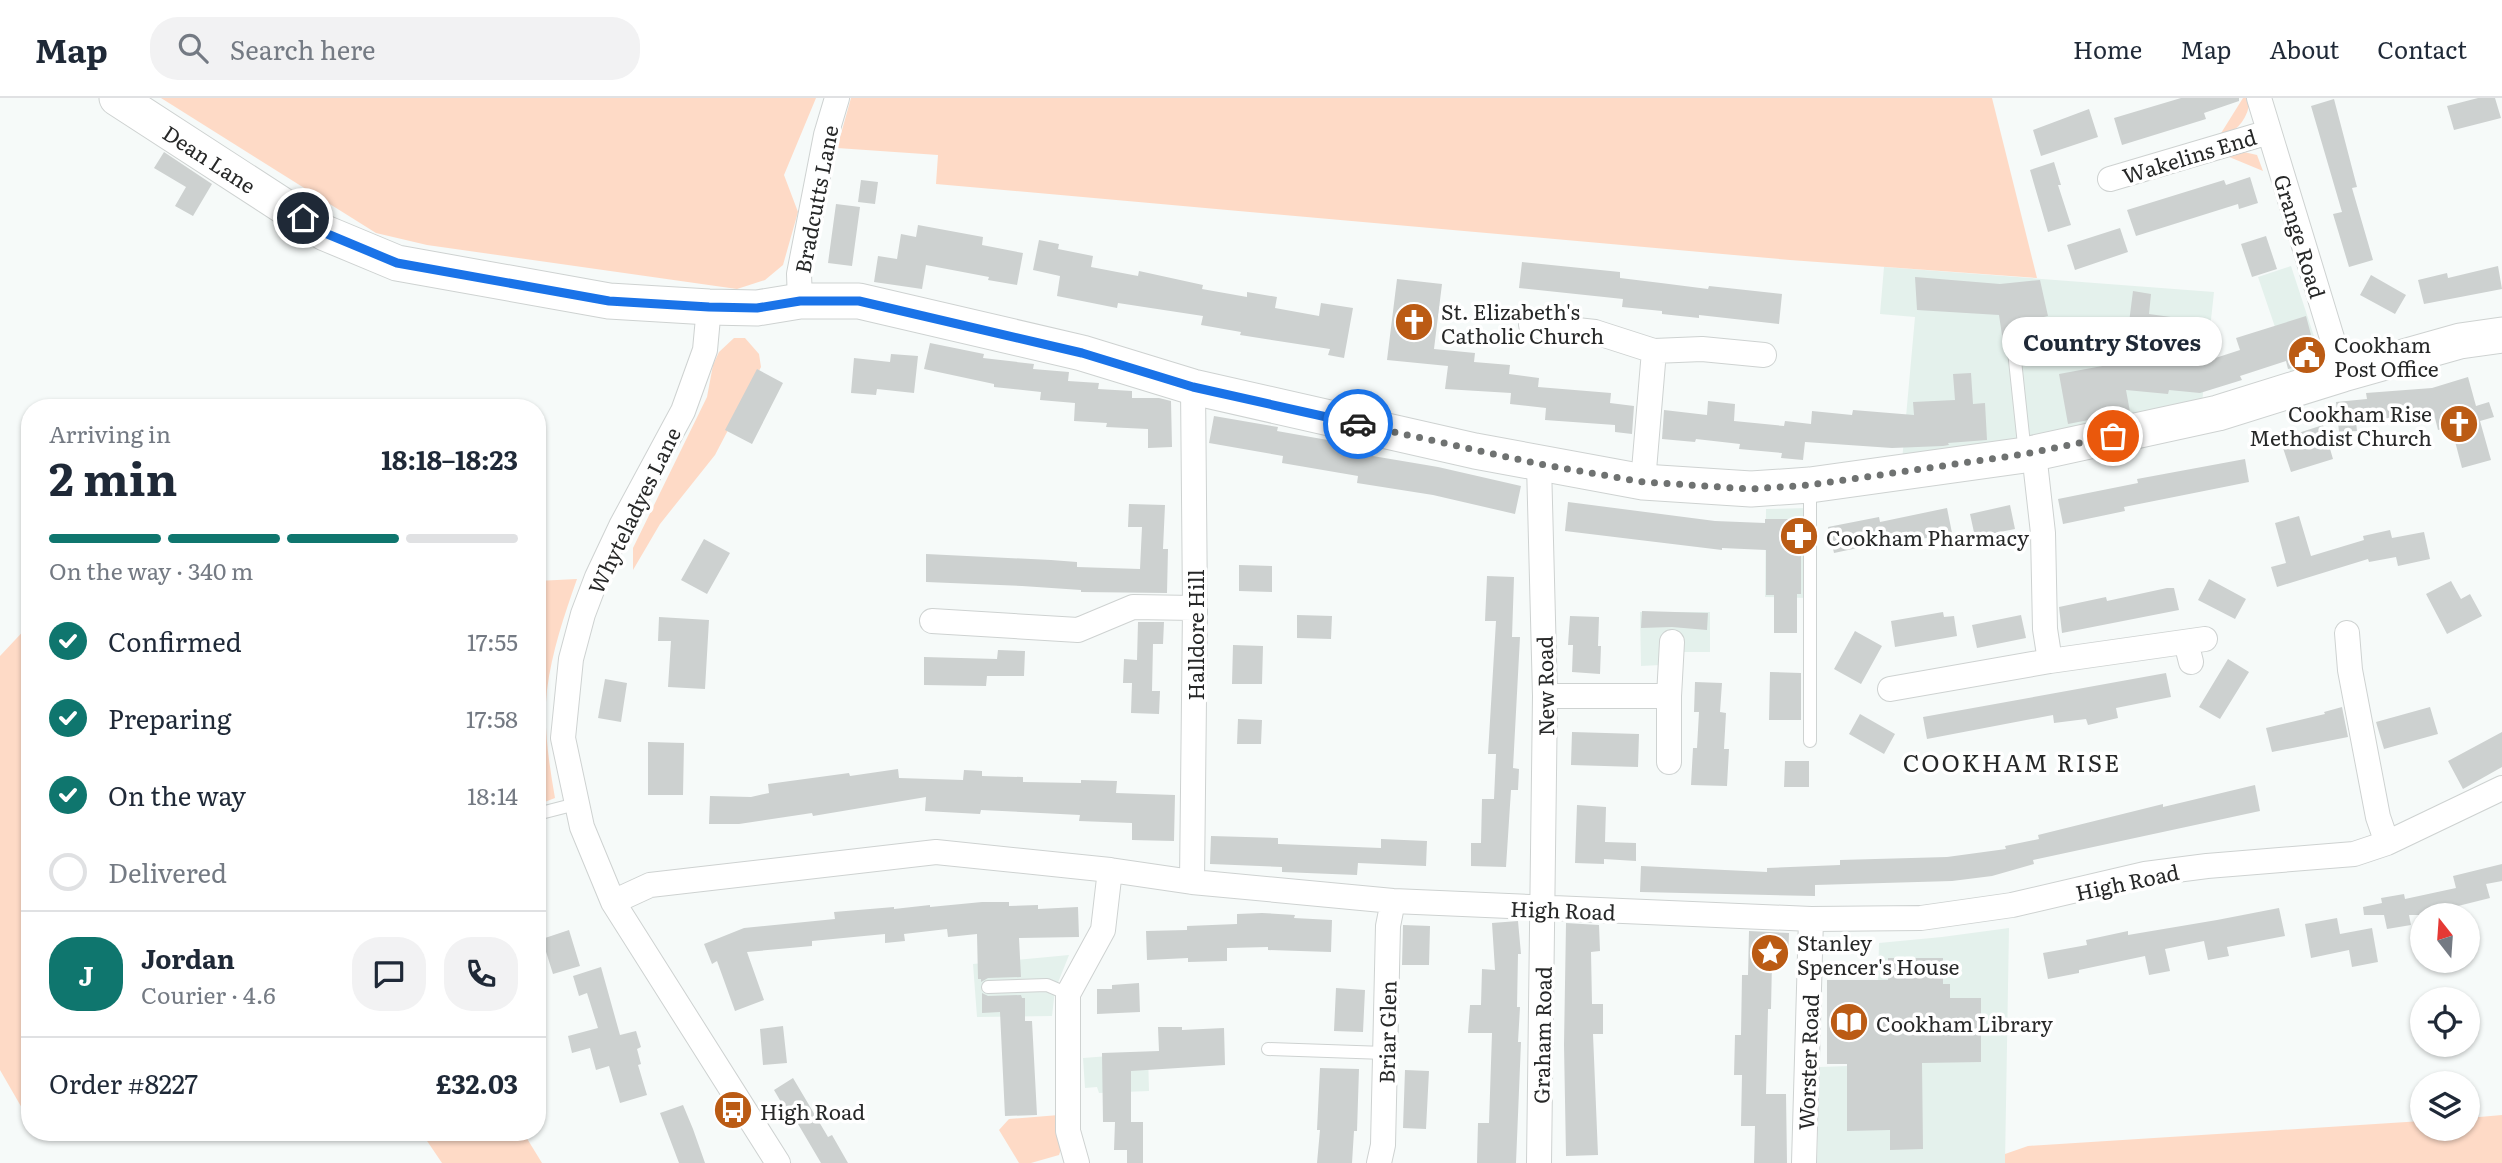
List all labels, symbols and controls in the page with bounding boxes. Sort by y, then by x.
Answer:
search box [150,17,640,80]
text: Map [35,24,108,73]
icon: search [174,29,212,67]
text: Search here [230,29,376,68]
text: Home [2073,31,2142,66]
text: Map [2180,31,2231,66]
text: About [2269,31,2339,66]
text: Contact [2377,31,2467,66]
street label: Dean Lane [157,116,263,200]
street label: Wakelins End [2118,120,2260,190]
street label: Bradcutts Lane [785,122,845,276]
street label: Grange Road [2267,170,2335,302]
pin [273,188,333,248]
icon: home [284,199,322,237]
place label: St. Elizabeth's Catholic Church [1441,295,1604,350]
church icon: St. Elizabeth's Catholic Church [1393,301,1435,343]
callout: Country Stoves [2003,317,2223,366]
text: Country Stoves [2023,324,2201,358]
place label: Cookham Post Office [2334,328,2439,383]
public building icon: Cookham Post Office [2286,334,2328,376]
courier [1323,389,1393,459]
place label: Cookham Rise Methodist Church [2249,397,2432,452]
church icon: Cookham Rise Methodist Church [2438,403,2480,445]
icon: car [1339,405,1377,443]
pin [2083,406,2143,466]
text: Arriving in [49,416,171,450]
icon: bag [2094,417,2132,455]
street label: Whyteladyes Lane [579,421,687,599]
text: 18:18–18:23 [381,439,518,478]
text: 2 min [49,442,178,510]
pharmacy icon: Cookham Pharmacy [1778,515,1820,557]
place label: Cookham Pharmacy [1826,521,2030,552]
text: On the way · 340 m [49,553,253,587]
street label: Halldore Hill [1179,569,1210,701]
text: Confirmed [108,621,242,660]
icon: check [49,622,87,660]
text: 17:55 [467,624,518,658]
street label: New Road [1528,635,1560,736]
text: Preparing [108,698,231,737]
icon: check [49,699,87,737]
text: 17:58 [466,701,518,735]
district label: COOKHAM RISE [1903,744,2121,779]
text: On the way [108,775,246,814]
icon: check [49,776,87,814]
text: 18:14 [467,778,518,812]
text: Delivered [108,852,227,891]
street label: High Road [2072,855,2182,907]
street label: High Road [1510,892,1616,926]
north arrow [2410,903,2480,973]
map controls [2410,903,2480,1141]
place label: Stanley Spencer's House [1797,926,1959,981]
place icon: Stanley Spencer's House [1749,932,1791,974]
button: chat [352,937,426,1011]
button: phone [444,937,518,1011]
text: Jordan [141,938,235,977]
text: J [79,955,93,994]
street label: Graham Road [1524,966,1558,1104]
text: Courier · 4.6 [141,977,276,1011]
street label: Briar Glen [1370,980,1402,1084]
button: locate [2410,987,2480,1057]
street label: Worster Road [1789,993,1825,1131]
library icon: Cookham Library [1828,1001,1870,1043]
place label: Cookham Library [1876,1007,2054,1038]
text: Order #8227 [49,1063,198,1102]
text: £32.03 [436,1063,518,1102]
button: layers [2410,1071,2480,1141]
bus stop icon: High Road [712,1089,754,1131]
place label: High Road [760,1095,865,1126]

